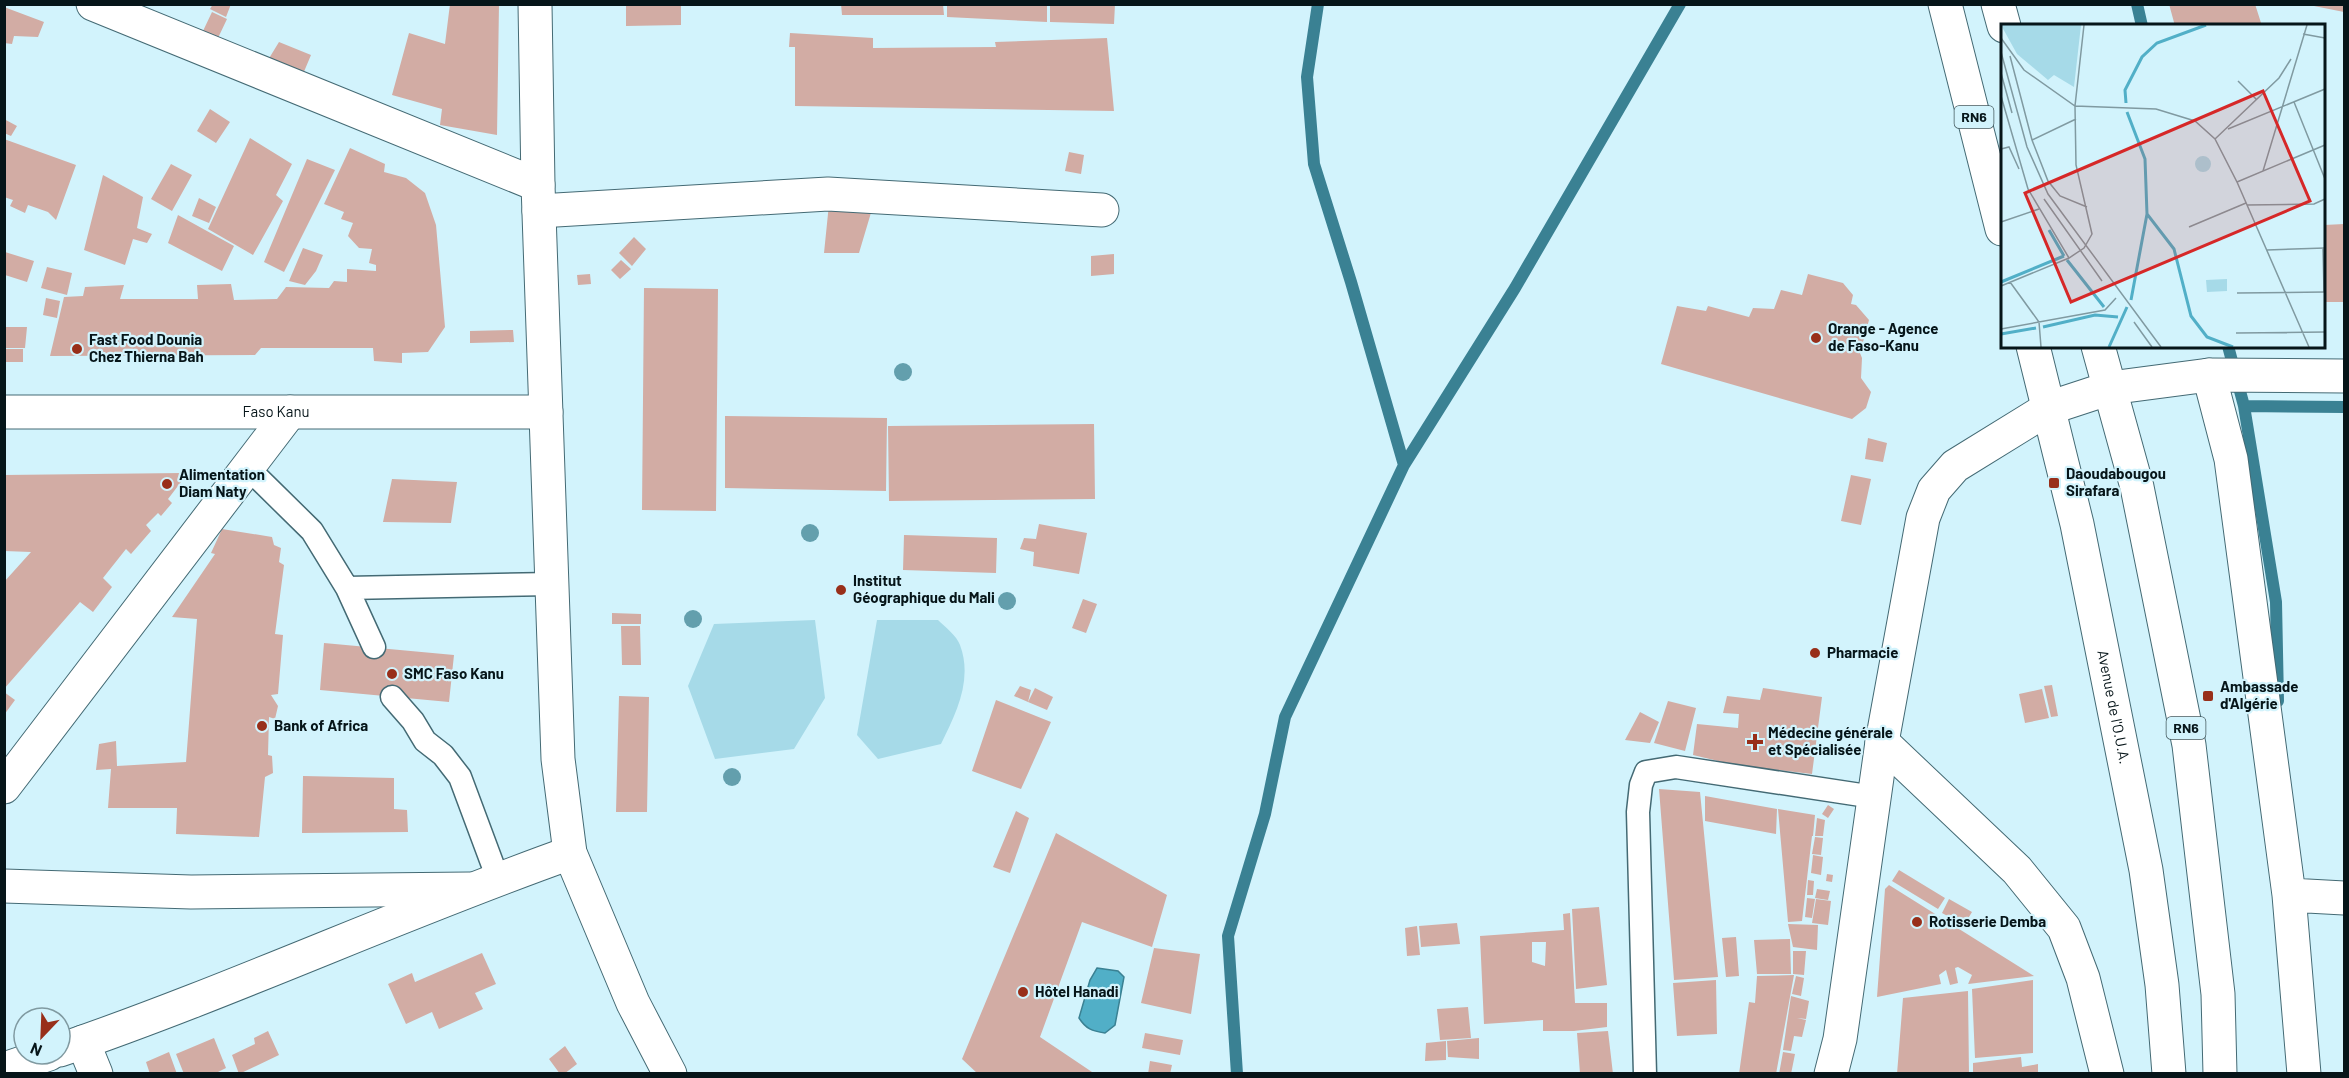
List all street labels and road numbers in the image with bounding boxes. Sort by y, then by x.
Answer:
road number: RN6 [1954,106,1994,128]
street label: Faso Kanu [242,402,310,420]
street label: Avenue de l'O.U.A. [2094,648,2135,765]
road number: RN6 [2166,717,2206,739]

